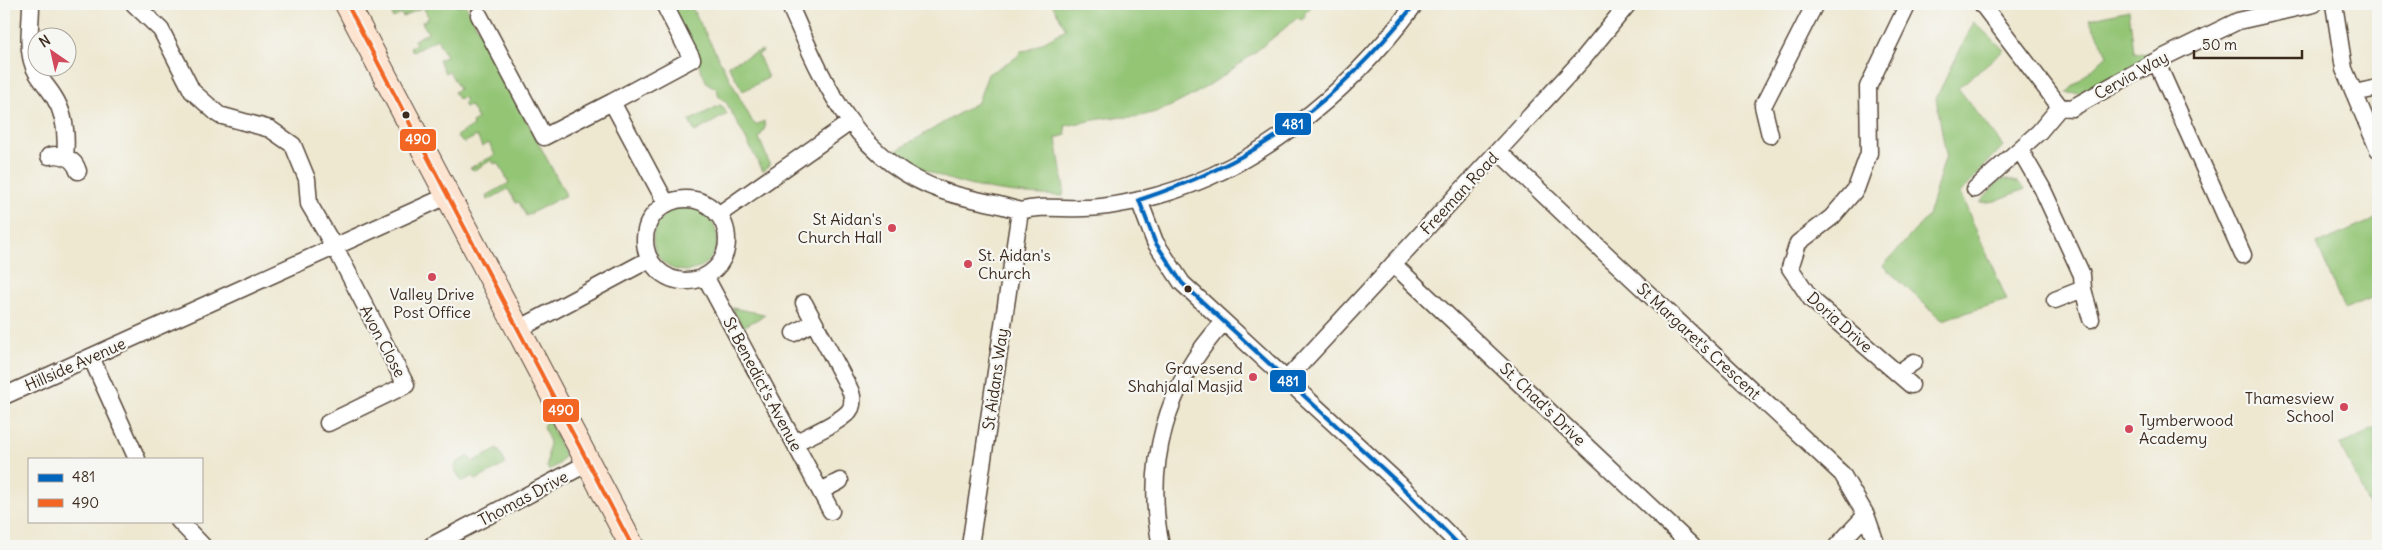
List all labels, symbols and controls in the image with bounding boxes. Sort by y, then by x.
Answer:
north arrow [28,28,78,78]
scale bar [2194,28,2302,60]
text: N [36,31,54,51]
text: 50 m [2202,35,2237,54]
street label: Cervia Way [2090,46,2172,104]
unlabelled marker [401,110,411,120]
line badge: 481 [1274,112,1312,136]
text: 481 [1282,115,1304,133]
line badge: 490 [399,128,437,152]
text: 490 [405,130,431,148]
street label: Freeman Road [1416,148,1502,238]
place label: St Aidan's Church Hall [798,209,882,247]
marker: St Aidan's Church Hall [886,222,898,234]
place label: St. Aidan's Church [978,245,1051,283]
marker: St. Aidan's Church [962,258,974,270]
marker: Valley Drive Post Office [426,271,438,283]
street label: St Margaret's Crescent [1633,279,1765,404]
place label: Valley Drive Post Office [389,284,475,322]
unlabelled marker [1183,284,1193,294]
street label: Doria Drive [1803,287,1877,357]
street label: Avon Close [356,301,410,381]
street label: St Benedict's Avenue [719,313,807,455]
street label: St Aidans Way [978,327,1012,431]
street label: Hillside Avenue [21,333,129,395]
place label: Gravesend Shahjalal Masjid [1128,358,1243,396]
street label: St. Chad's Drive [1496,358,1590,450]
line badge: 481 [1269,369,1307,393]
marker: Gravesend Shahjalal Masjid [1247,371,1259,383]
text: 481 [1277,372,1299,390]
place label: Thamesview School [2245,388,2334,426]
line badge: 490 [542,398,580,423]
text: 490 [548,401,574,419]
marker: Thamesview School [2338,401,2350,413]
place label: Tymberwood Academy [2139,410,2233,448]
marker: Tymberwood Academy [2123,423,2135,435]
legend [28,458,202,522]
street label: Thomas Drive [475,466,571,530]
text: 481 [72,467,95,486]
text: 490 [72,493,99,512]

